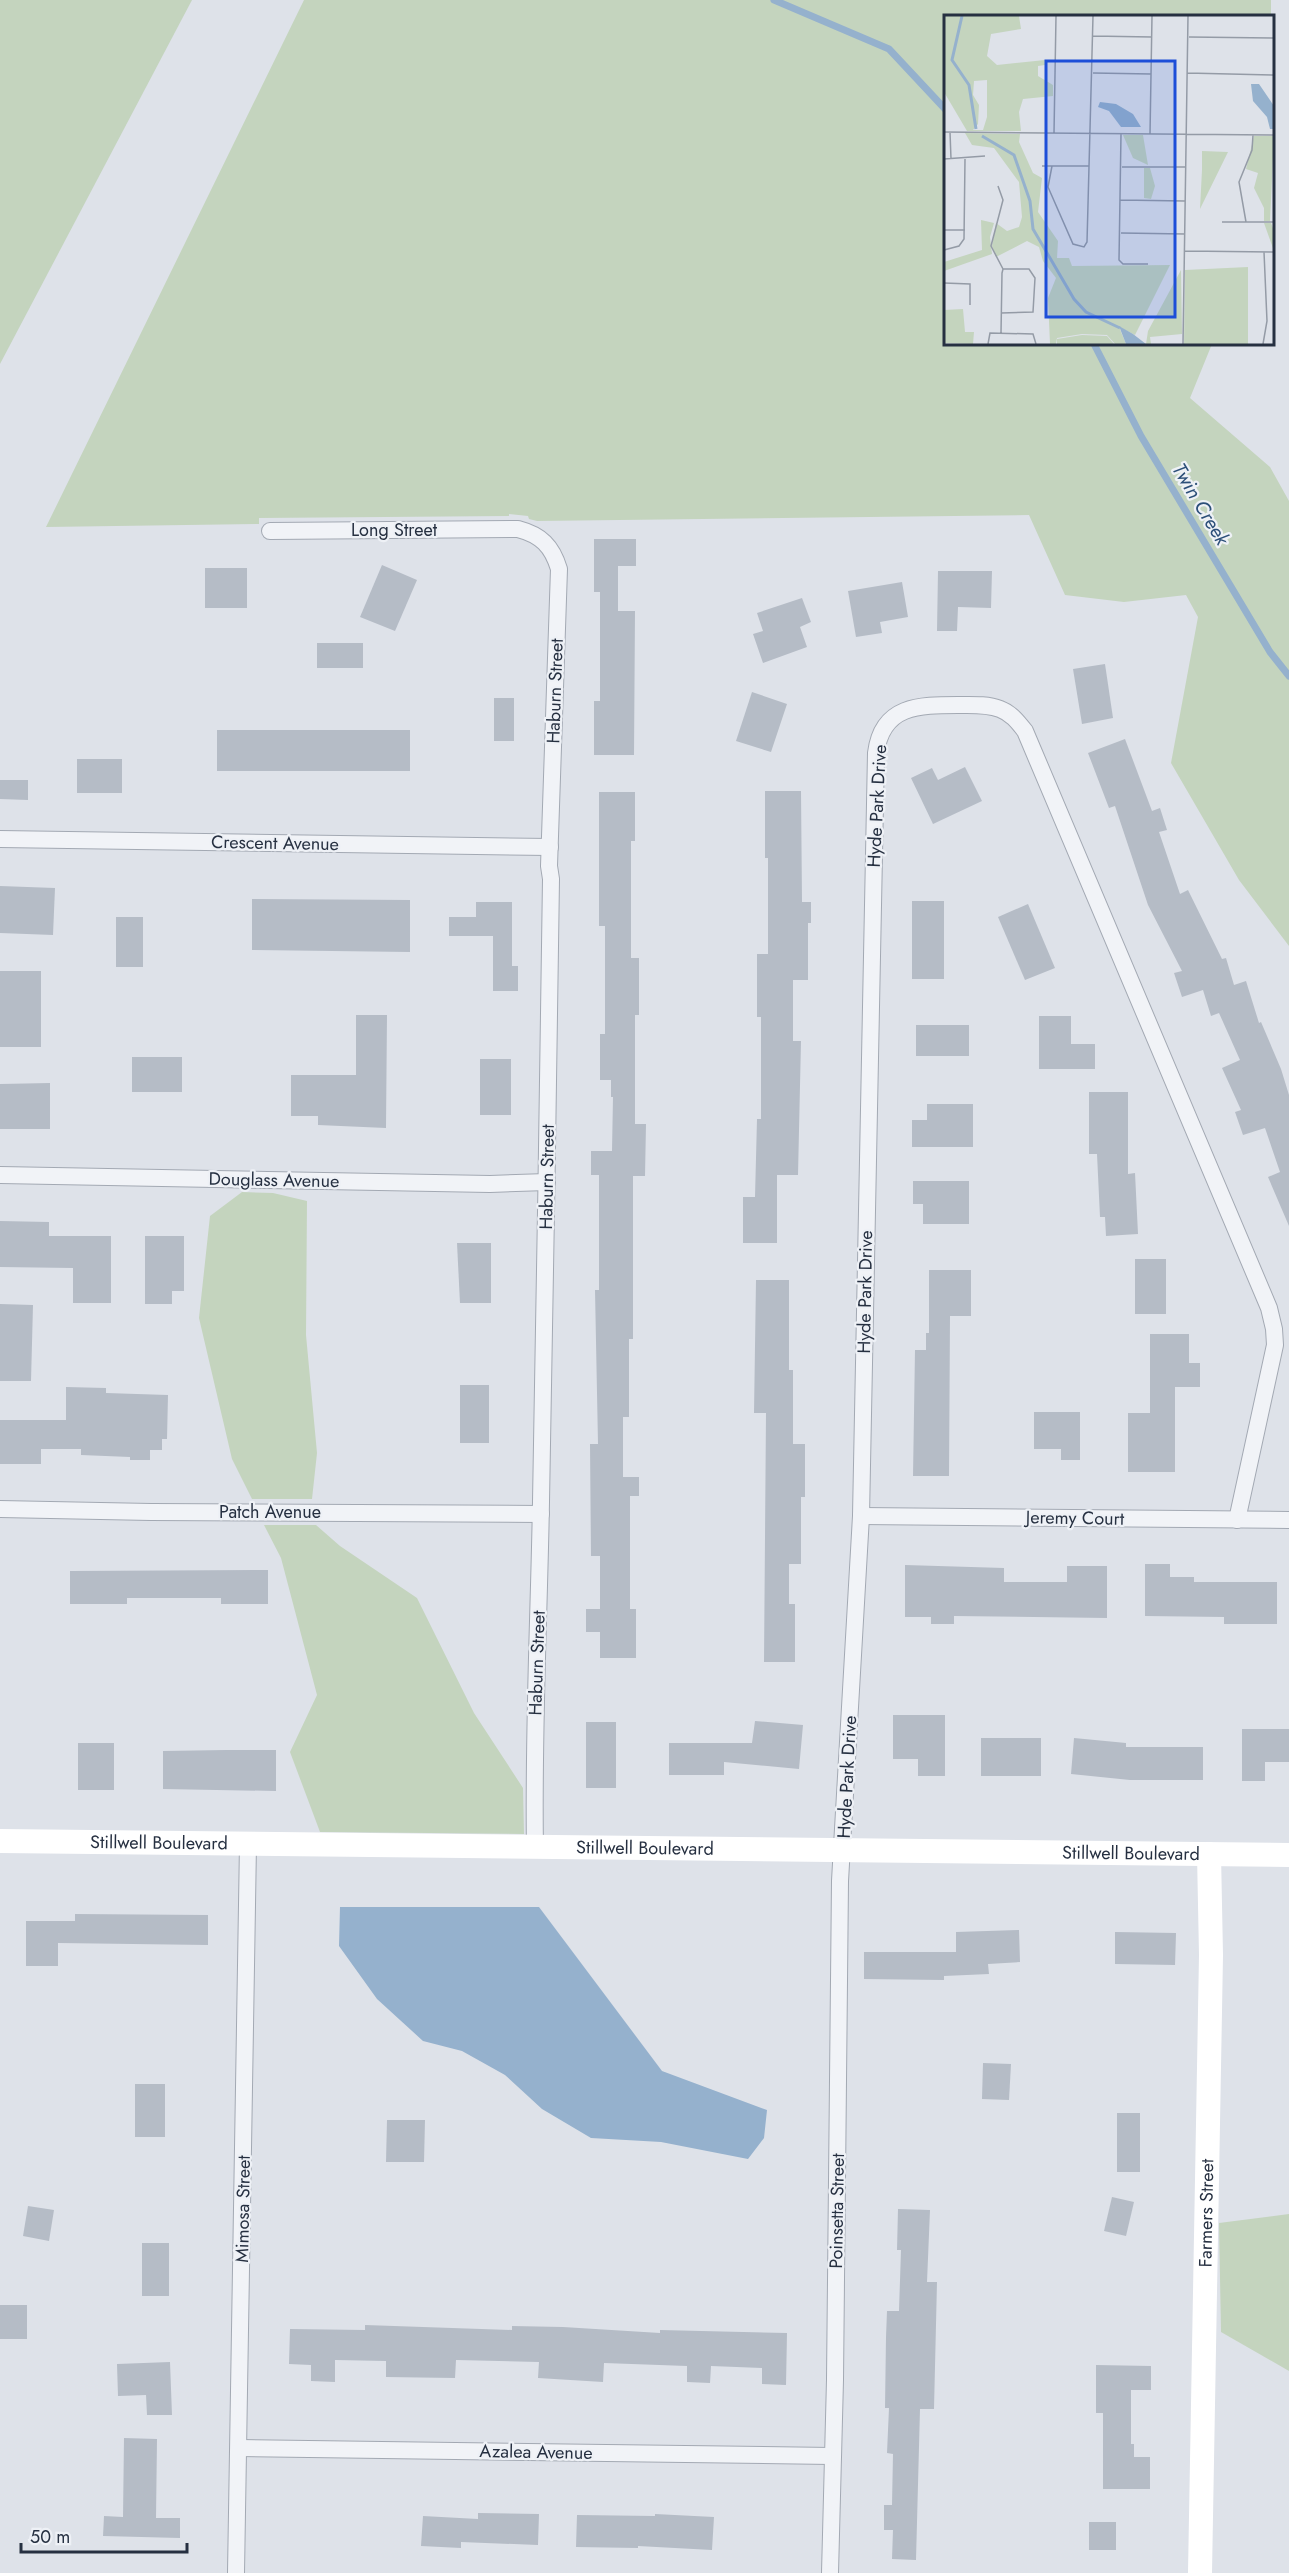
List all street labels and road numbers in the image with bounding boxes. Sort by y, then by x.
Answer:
street label: Long Street [351,517,438,543]
street label: Haburn Street [540,637,570,744]
street label: Hyde Park Drive [861,744,893,868]
street label: Crescent Avenue [211,829,339,857]
street label: Haburn Street [533,1124,561,1230]
street label: Douglass Avenue [209,1166,339,1194]
street label: Hyde Park Drive [851,1230,879,1354]
street label: Patch Avenue [219,1499,321,1525]
street label: Jeremy Court [1024,1504,1125,1532]
street label: Haburn Street [522,1609,552,1716]
street label: Hyde Park Drive [831,1715,863,1839]
street label: Stillwell Boulevard [90,1829,228,1856]
street label: Stillwell Boulevard [576,1834,714,1862]
street label: Stillwell Boulevard [1062,1840,1200,1867]
street label: Poinsetta Street [823,2152,851,2269]
street label: Mimosa Street [229,2154,257,2263]
street label: Farmers Street [1192,2158,1220,2268]
street label: Azalea Avenue [479,2438,593,2466]

